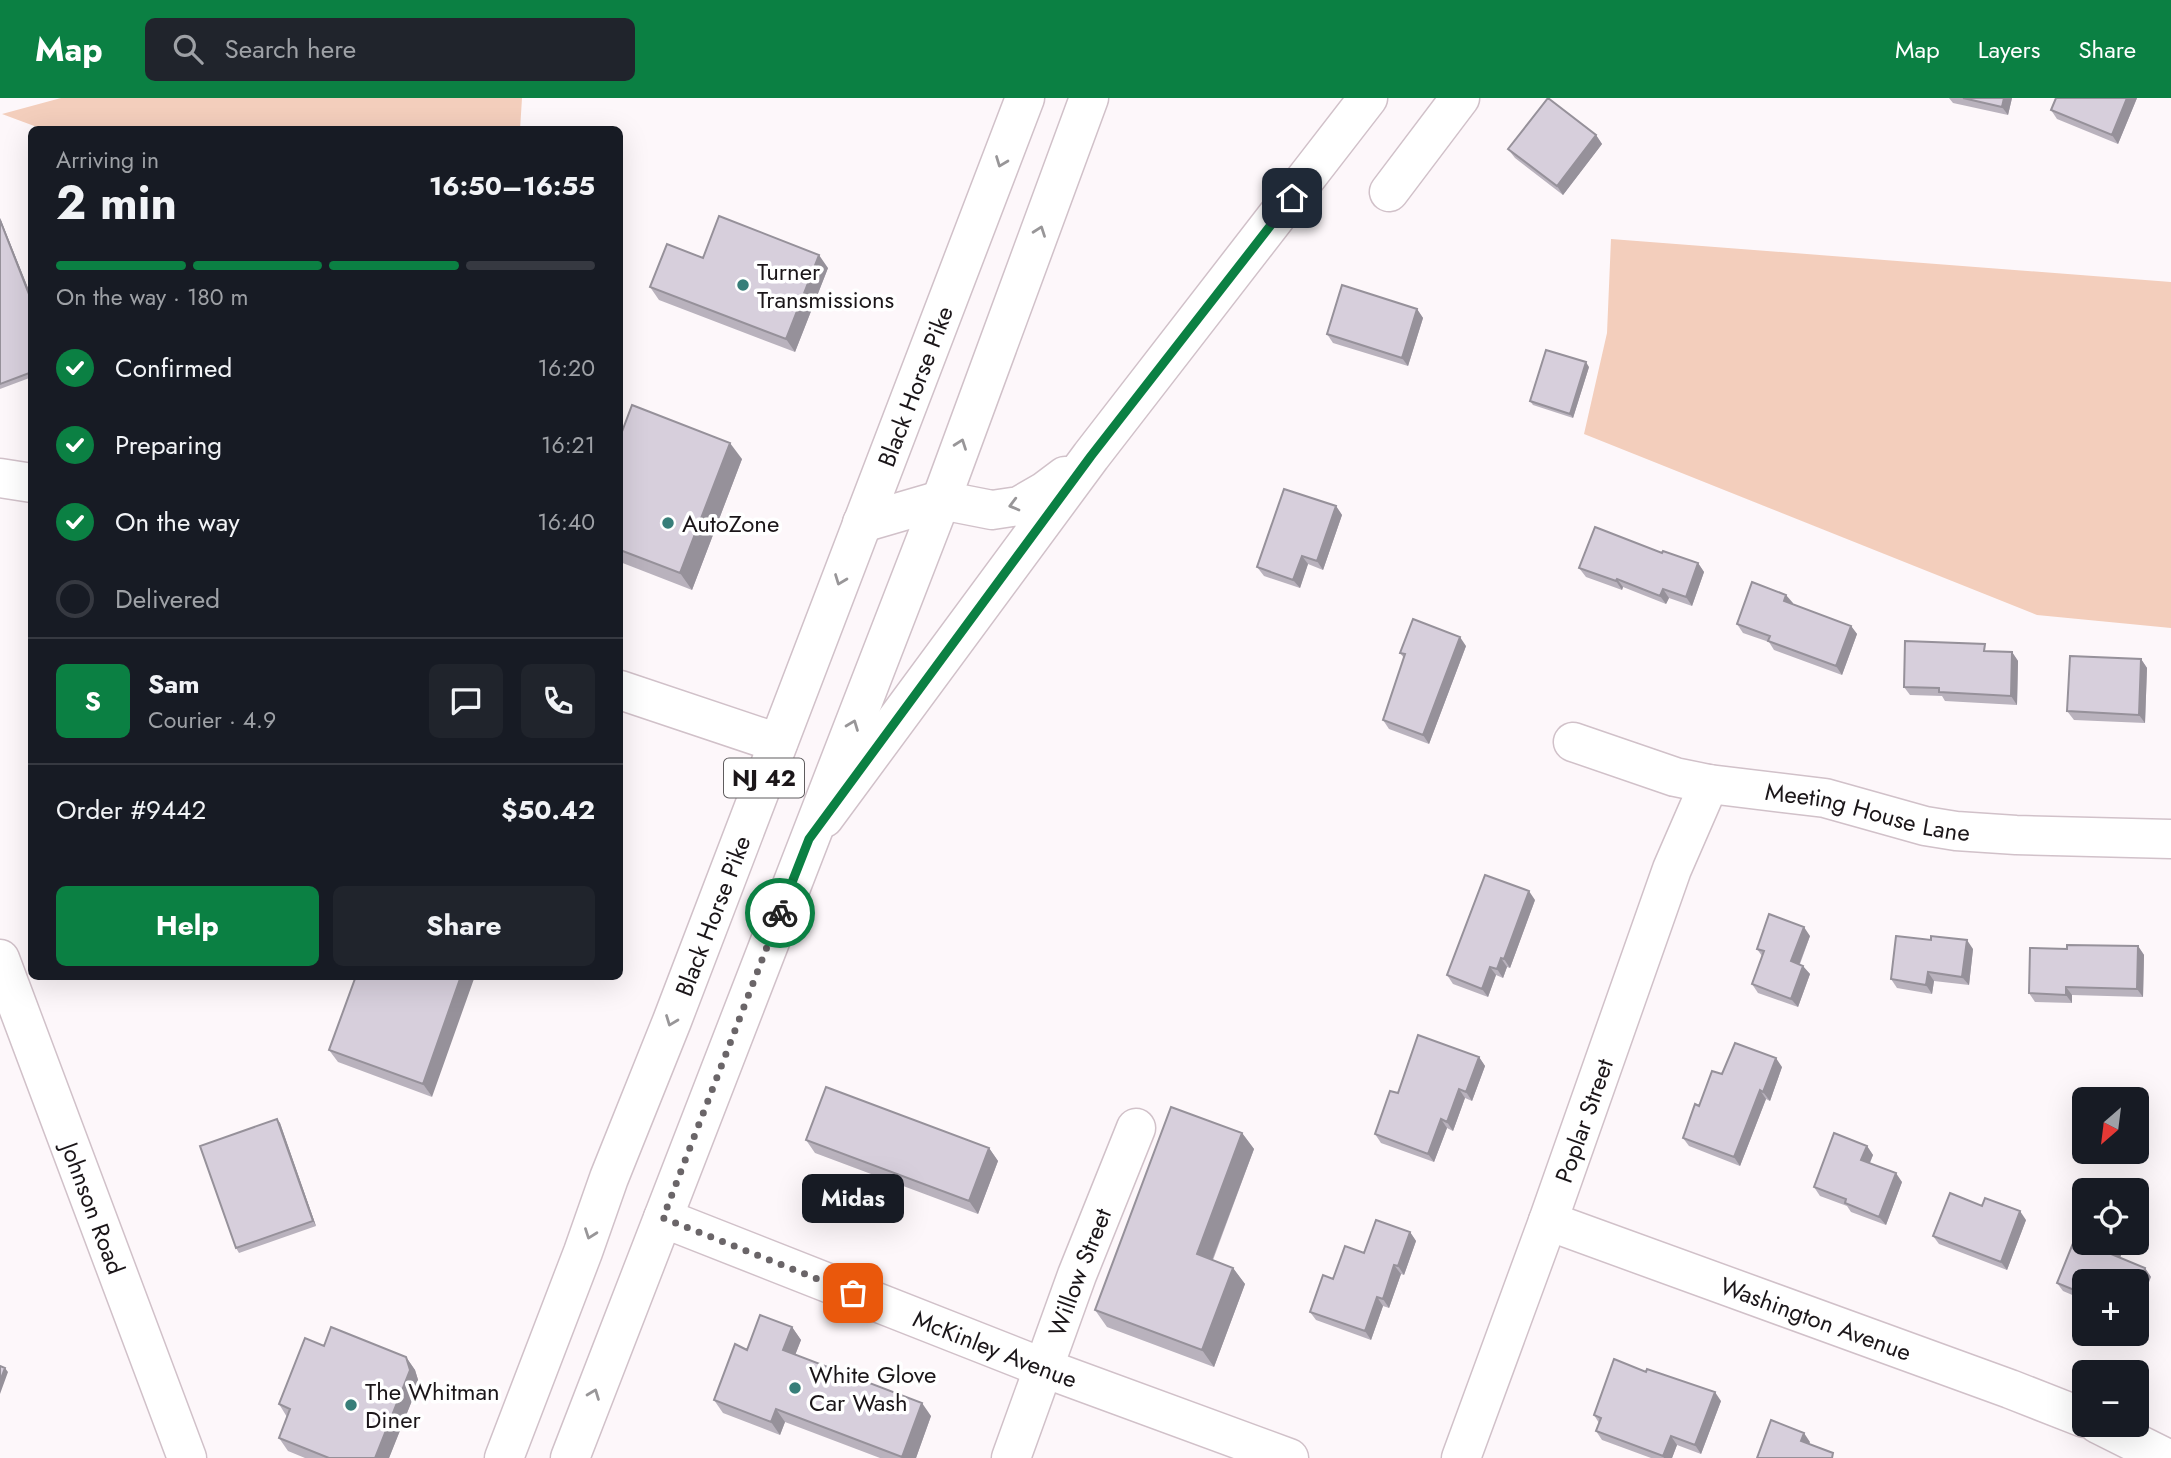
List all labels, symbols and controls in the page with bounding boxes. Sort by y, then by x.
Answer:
search box [145,18,635,81]
text: Map [35,26,103,73]
icon: search [169,30,207,68]
text: Search here [225,30,356,68]
text: Map [1895,32,1940,67]
text: Layers [1978,32,2040,67]
text: Share [2078,32,2136,67]
text: Arriving in [56,143,159,177]
one-way arrow [995,155,1009,167]
text: 16:50–16:55 [429,167,595,205]
pin [1262,168,1322,228]
text: 2 min [56,170,177,236]
icon: home [1273,179,1311,217]
one-way arrow [1032,225,1046,237]
place label: Turner Transmissions [757,254,894,317]
marker: Turner Transmissions [735,277,751,293]
text: On the way · 180 m [56,280,248,314]
street label: Black Horse Pike [868,301,961,471]
icon: check [56,349,94,387]
text: Confirmed [115,349,232,387]
text: 16:20 [538,351,595,385]
icon: check [56,426,94,464]
text: Preparing [115,426,222,464]
text: 16:21 [541,428,595,462]
one-way arrow [953,439,967,451]
one-way arrow [1008,497,1020,511]
icon: check [56,503,94,541]
text: On the way [115,503,240,541]
text: 16:40 [537,505,595,539]
place label: AutoZone [682,506,779,541]
marker: AutoZone [660,515,676,531]
one-way arrow [835,573,849,585]
text: Delivered [115,580,220,618]
button: chat [429,664,503,738]
button: phone [521,664,595,738]
text: Sam [148,665,200,703]
text: S [85,682,101,720]
text: Courier · 4.9 [148,703,276,737]
one-way arrow [844,720,858,732]
road number: NJ 42 [724,758,804,798]
street label: Meeting House Lane [1763,773,1971,849]
text: Order #9442 [56,791,206,829]
text: $50.42 [501,791,595,829]
street label: Black Horse Pike [666,830,759,1001]
courier [745,878,815,948]
button: Help [56,886,319,966]
button: Share [333,886,595,966]
icon: bike [761,894,799,932]
one-way arrow [666,1015,680,1027]
street label: Poplar Street [1545,1054,1621,1187]
north arrow [2072,1087,2149,1164]
map controls [2072,1087,2149,1437]
street label: Johnson Road [52,1134,134,1279]
callout: Midas [802,1174,904,1223]
button: locate [2072,1178,2149,1255]
text: Midas [821,1181,885,1215]
street label: Willow Street [1039,1203,1120,1341]
one-way arrow [584,1227,598,1239]
pin [823,1263,883,1323]
street label: Washington Avenue [1715,1268,1916,1369]
button: + [2072,1269,2149,1346]
icon: bag [834,1274,872,1312]
street label: McKinley Avenue [908,1301,1082,1396]
place label: White Glove Car Wash [809,1357,936,1420]
button: − [2072,1360,2149,1437]
place label: The Whitman Diner [365,1374,500,1437]
marker: White Glove Car Wash [787,1380,803,1396]
one-way arrow [586,1389,600,1401]
marker: The Whitman Diner [343,1397,359,1413]

